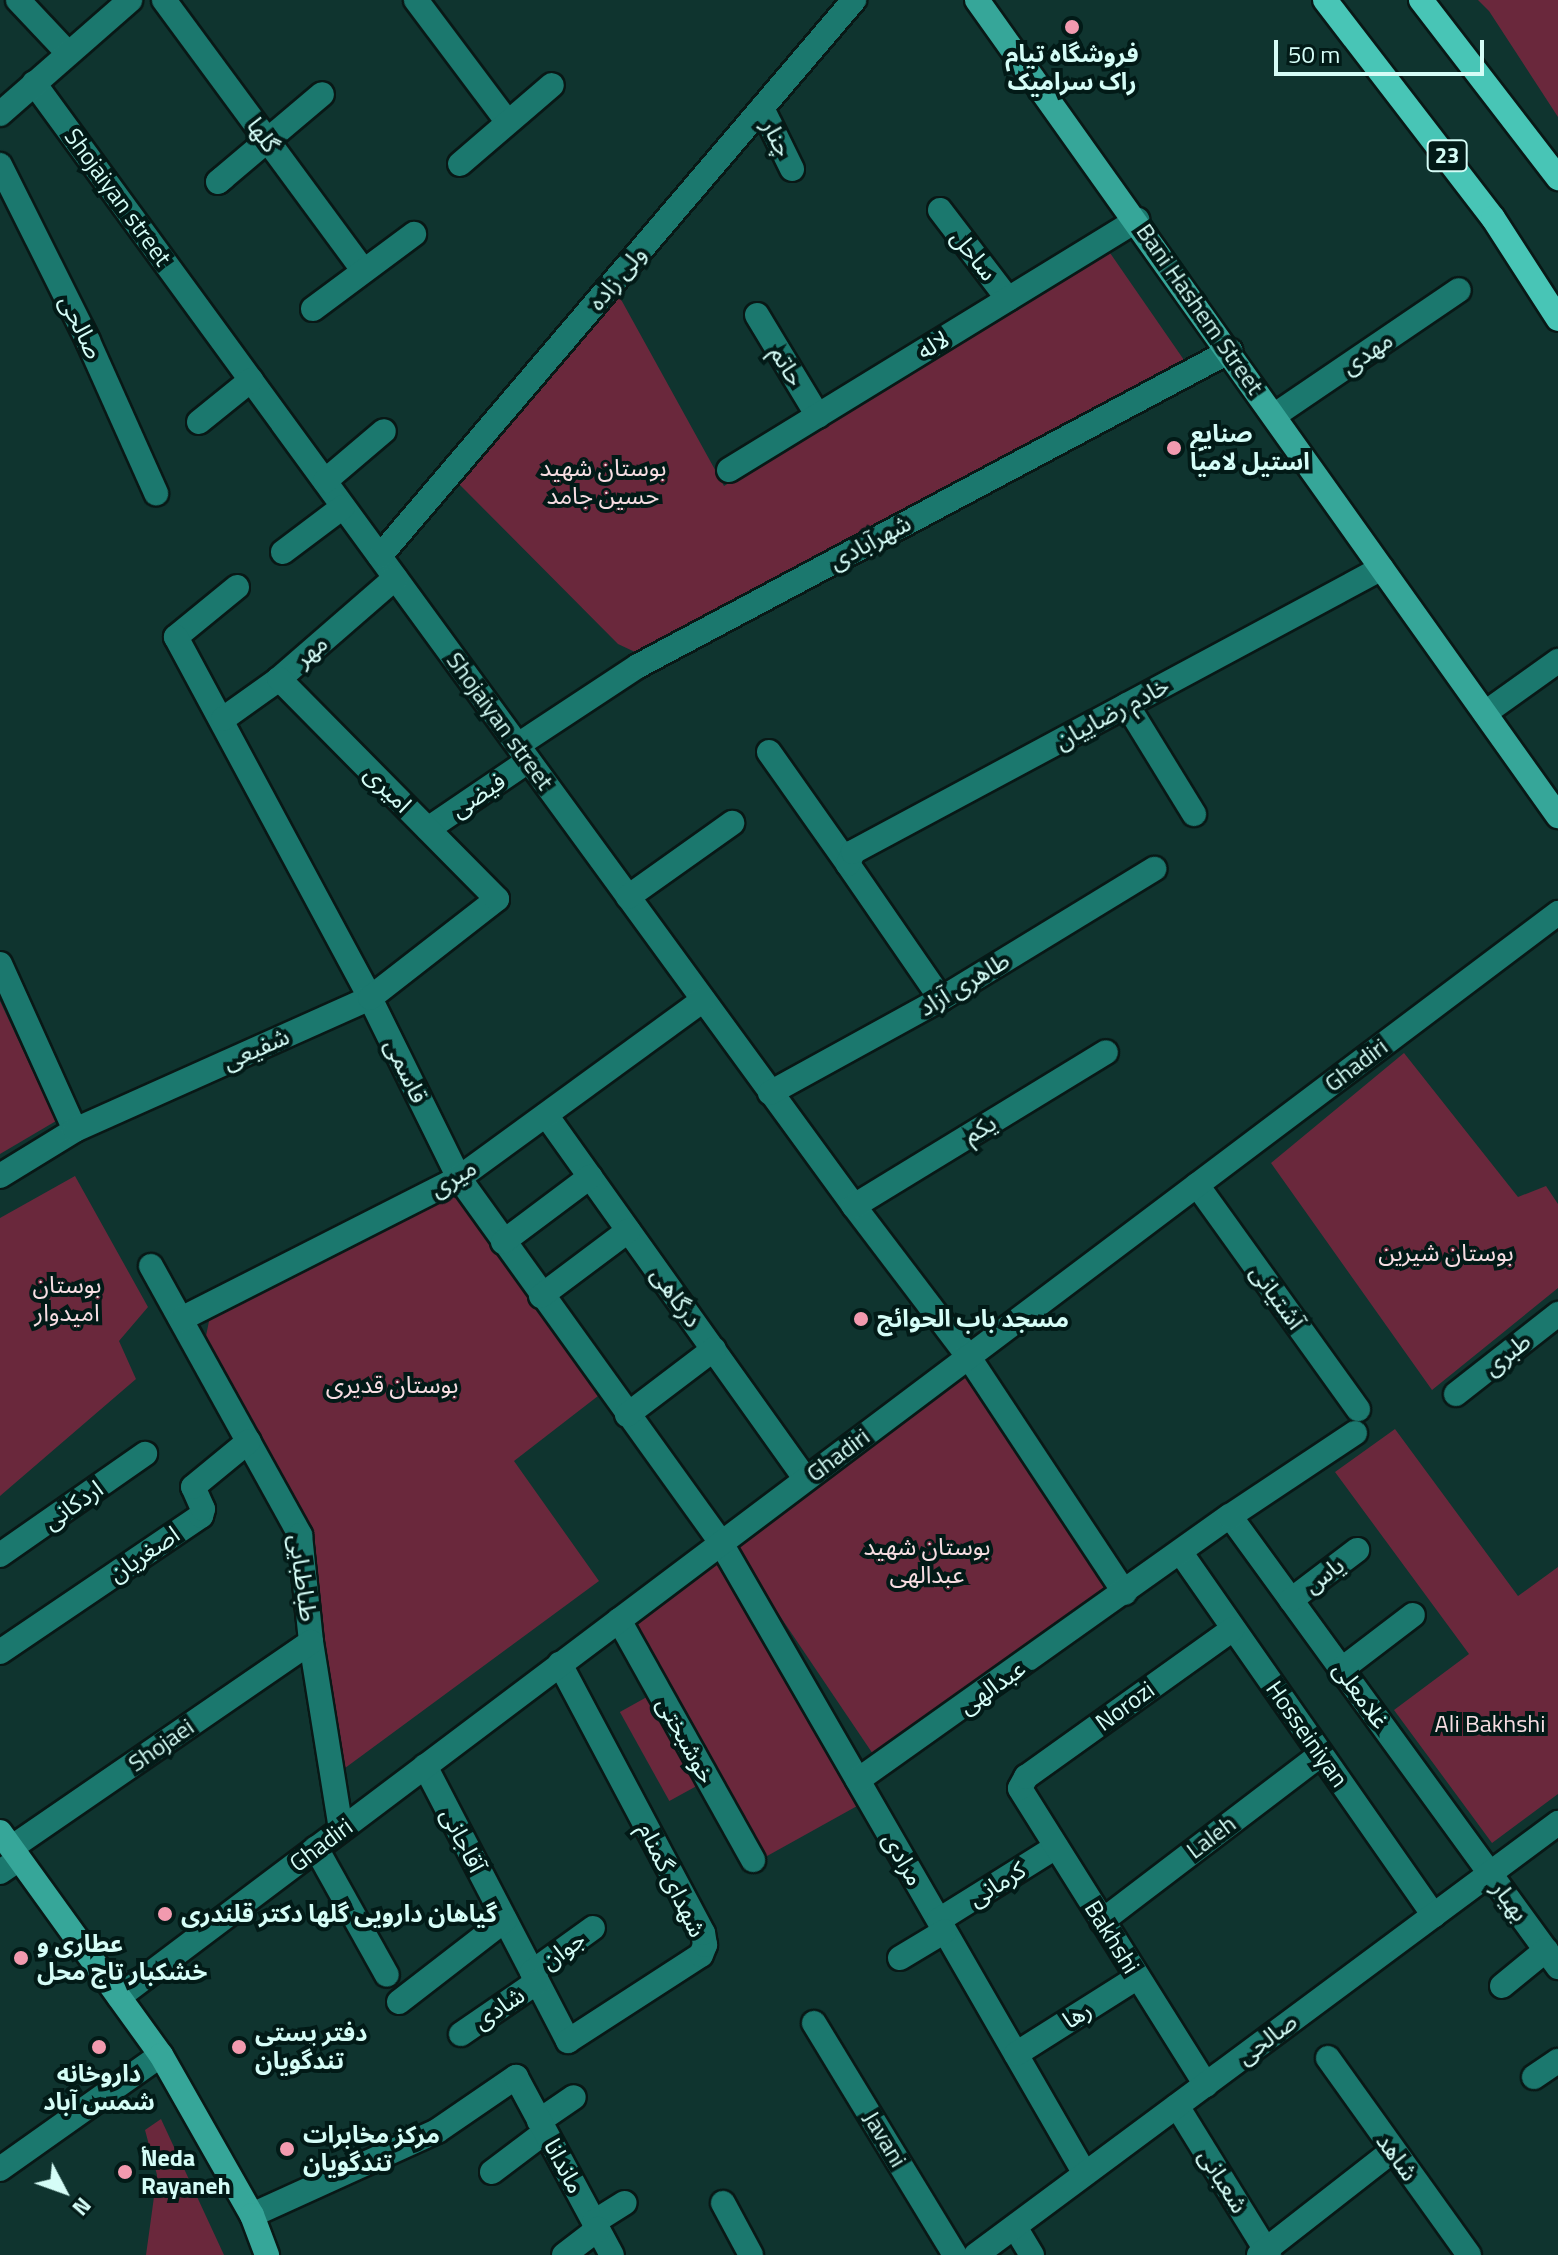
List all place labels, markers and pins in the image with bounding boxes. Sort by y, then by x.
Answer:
marker: فروشگاه تیام راک سرامیک [1063,18,1081,36]
place label: فروشگاه تیام راک سرامیک [1005,40,1139,96]
place label: صنایع استیل لامیا [1190,420,1310,476]
marker: صنایع استیل لامیا [1165,439,1183,457]
place label: مسجد باب الحوائج [877,1305,1069,1333]
marker: مسجد باب الحوائج [852,1310,870,1328]
place label: گیاهان دارویی گلها دکتر قلندری [181,1900,497,1928]
marker: گیاهان دارویی گلها دکتر قلندری [156,1905,174,1923]
place label: عطاری و خشکبار تاج محل [37,1930,207,1986]
marker: عطاری و خشکبار تاج محل [12,1949,30,1967]
place label: دفتر پستی تندگویان [255,2019,368,2075]
marker: داروخانه شمس آباد [90,2038,108,2056]
marker: دفتر پستی تندگویان [230,2038,248,2056]
place label: داروخانه شمس آباد [43,2060,155,2116]
place label: مرکز مخابرات تندگویان [303,2121,440,2177]
marker: مرکز مخابرات تندگویان [278,2140,296,2158]
place label: ٔNeda Rayaneh [141,2144,231,2200]
marker: ٔNeda Rayaneh [116,2163,134,2181]

